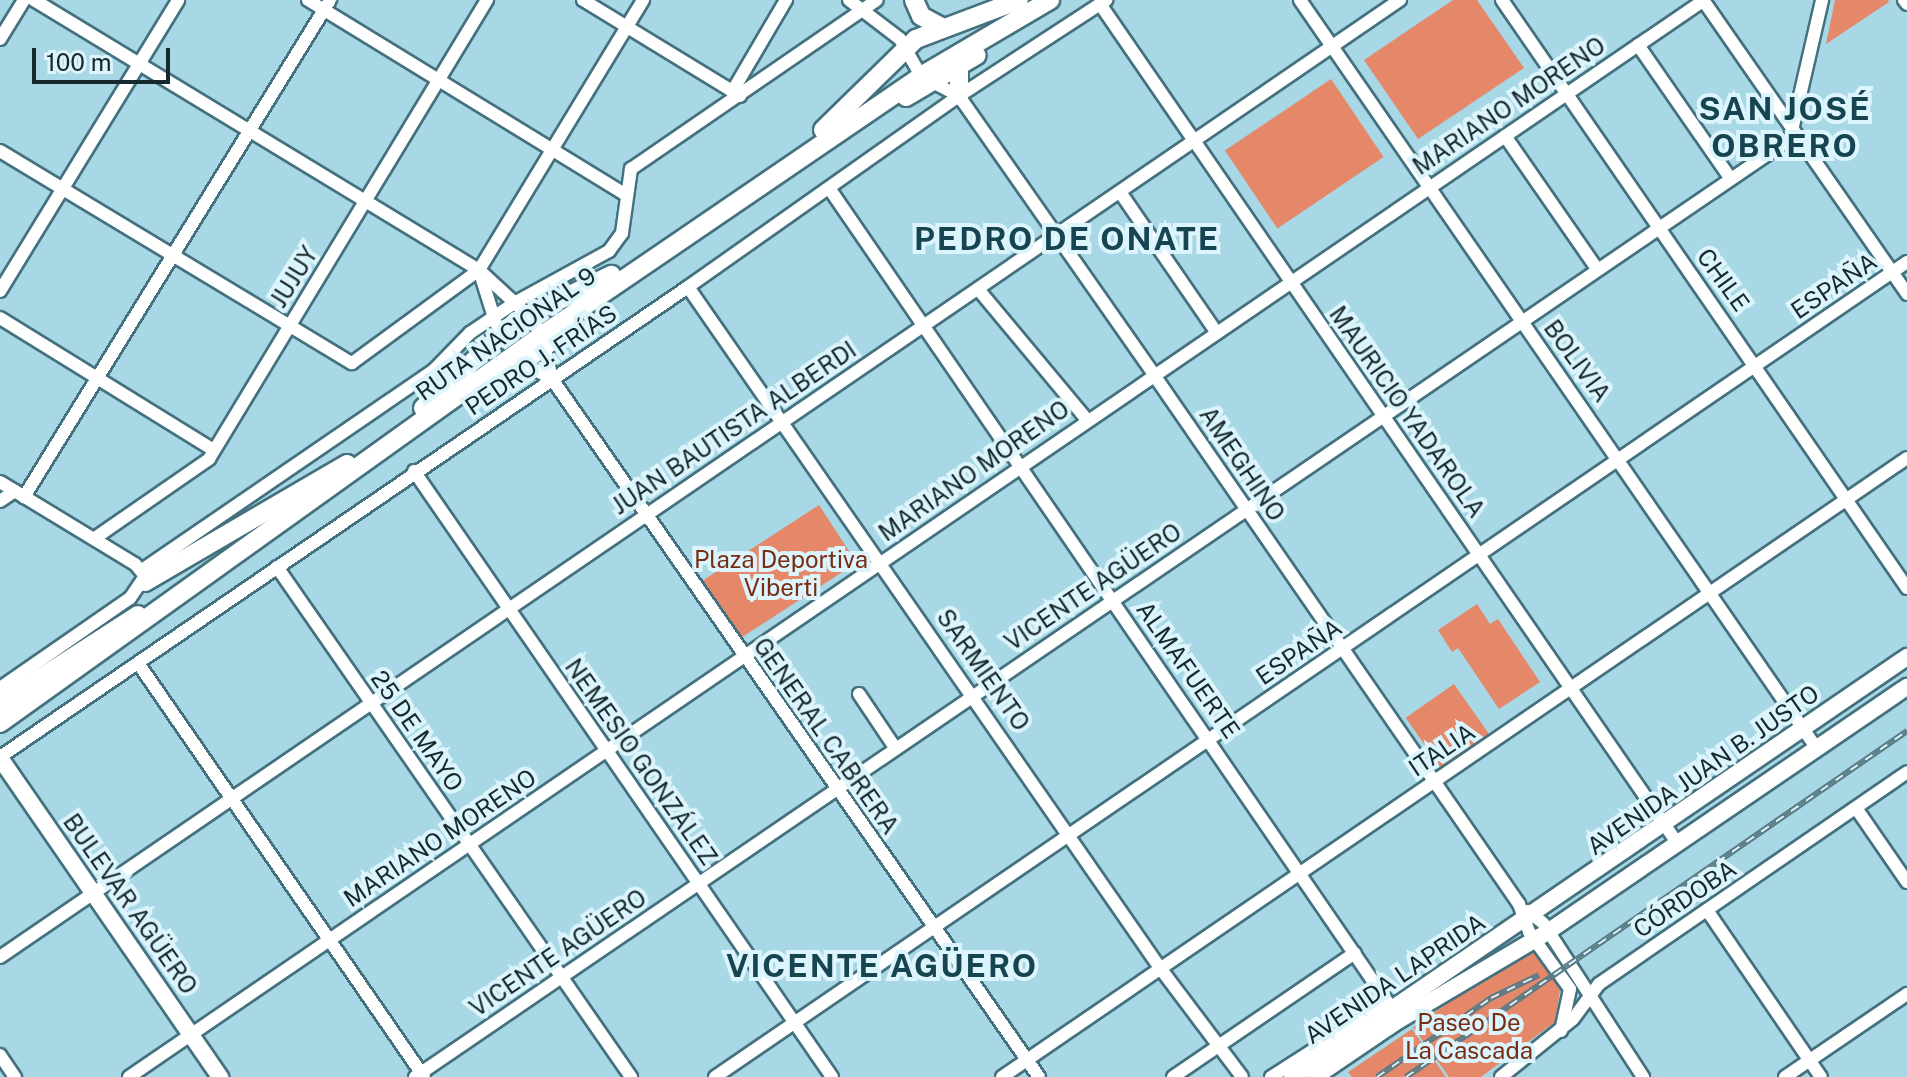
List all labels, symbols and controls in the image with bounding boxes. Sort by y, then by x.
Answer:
street label: MARIANO MORENO [1407,31,1611,181]
scale bar [36,32,174,82]
text: 100 m [46,48,112,76]
district label: SAN JOSÉ OBRERO [1699,91,1871,166]
district label: PEDRO DE ONATE [914,220,1220,258]
street label: JUJUY [264,241,324,313]
street label: CHILE [1691,243,1755,317]
street label: ESPAÑA [1786,247,1882,325]
street label: RUTA NACIONAL 9 [411,261,601,407]
street label: PEDRO J. FRÍAS [460,299,622,421]
street label: MAURICIO YADAROLA [1323,301,1491,523]
street label: BOLIVIA [1538,314,1616,408]
street label: JUAN BAUTISTA ALBERDI [606,335,862,521]
street label: MARIANO MORENO [873,394,1075,548]
street label: AMEGHINO [1193,401,1291,527]
street label: VICENTE AGÜERO [999,517,1187,657]
park label: Plaza Deportiva Viberti [694,546,868,602]
street label: ALMAFUERTE [1130,596,1246,744]
street label: SARMIENTO [931,604,1035,736]
street label: ESPAÑA [1251,613,1347,691]
street label: GENERAL CABRERA [747,632,905,840]
street label: NEMESIO GONZÁLEZ [559,653,723,871]
street label: 25 DE MAYO [365,665,469,797]
street label: AVENIDA JUAN B. JUSTO [1582,679,1824,861]
street label: ITALIA [1403,717,1481,783]
street label: MARIANO MORENO [338,763,542,913]
street label: BULEVAR AGÜERO [57,808,203,1000]
street label: CÓRDOBA [1628,854,1742,944]
street label: VICENTE AGÜERO [464,883,652,1023]
street label: AVENIDA LAPRIDA [1299,908,1491,1050]
district label: VICENTE AGÜERO [726,947,1038,985]
park label: Paseo De La Cascada [1405,1009,1533,1065]

